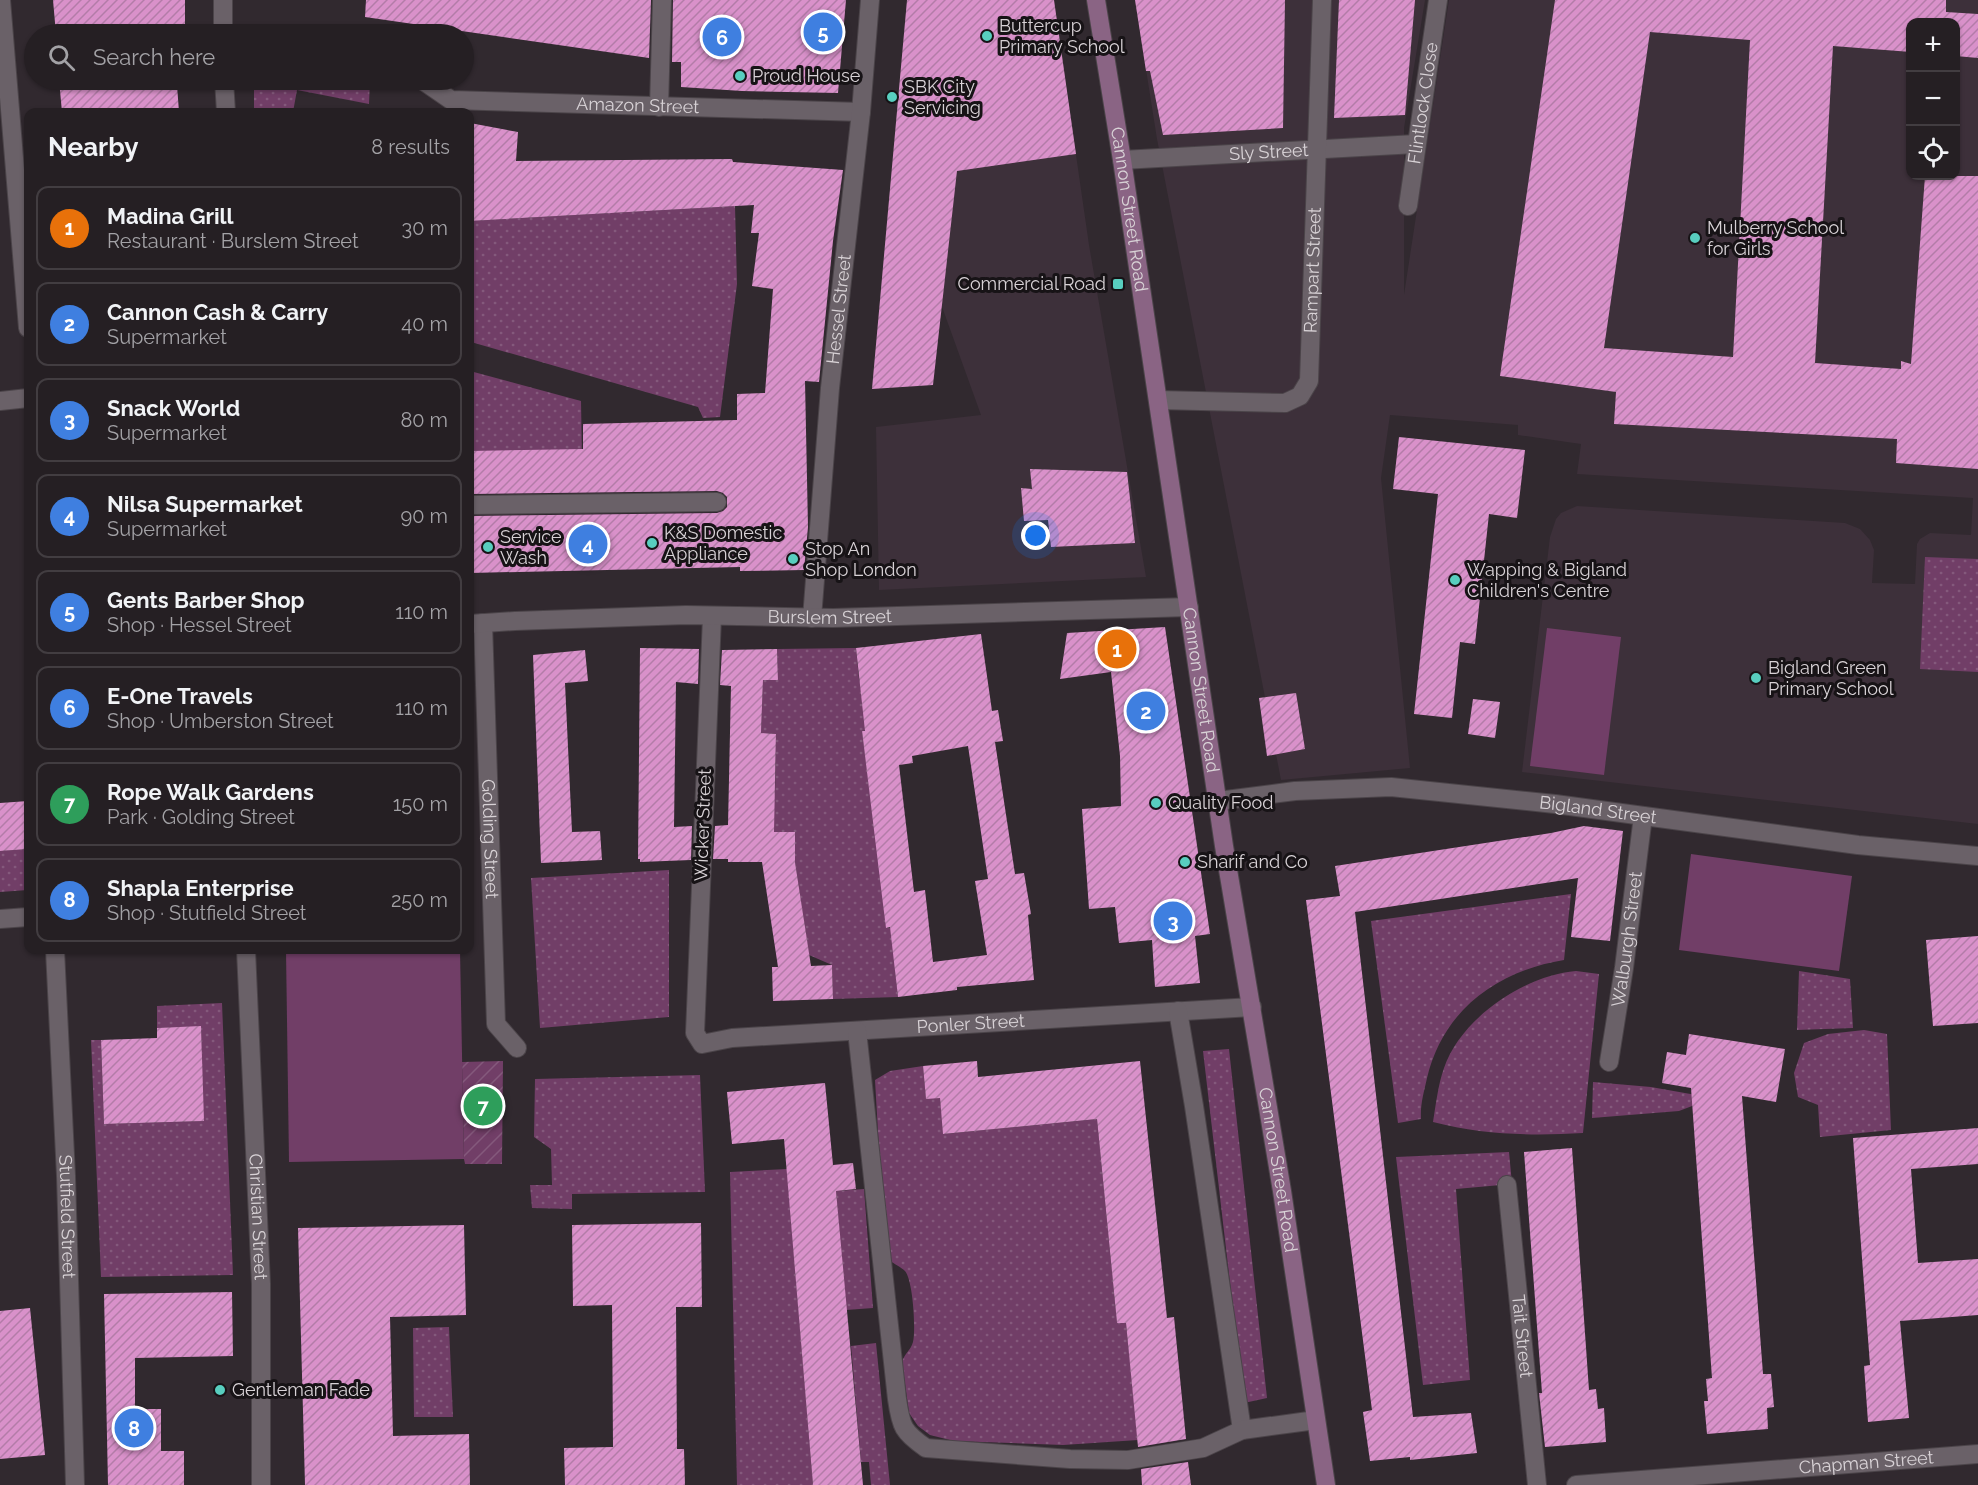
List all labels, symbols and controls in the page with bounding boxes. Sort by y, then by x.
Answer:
pin: 5 [804,9,842,54]
pin: 6 [702,15,742,60]
place label: Buttercup Primary School [999,15,1125,57]
map controls [1906,18,1960,180]
button: + [1906,18,1960,72]
search box [24,24,474,90]
marker: Buttercup Primary School [980,29,994,43]
street label: Flintlock Close [1403,40,1442,165]
icon: search [45,41,78,74]
text: Search here [93,44,215,70]
place label: Proud House [752,65,861,86]
marker: Proud House [733,69,747,83]
button: − [1906,72,1960,126]
place label: SBK City Servicing [904,76,981,118]
marker: SBK City Servicing [885,90,899,104]
street label: Amazon Street [576,93,699,117]
street label: Cannon Street Road [1107,125,1152,293]
button: locate [1906,126,1960,180]
text: Nearby [48,132,138,162]
text: 8 results [371,135,450,159]
street label: Sly Street [1229,139,1309,164]
text: Madina Grill [107,203,234,229]
street label: Rampart Street [1300,207,1325,333]
text: 1 [65,216,74,240]
text: 30 m [402,216,448,240]
place label: Mulberry School for Girls [1707,217,1844,259]
text: Restaurant · Burslem Street [107,229,359,253]
marker: Mulberry School for Girls [1688,231,1702,245]
street label: Hessel Street [822,253,855,365]
place label: Commercial Road [958,273,1106,294]
marker: Commercial Road [1111,277,1125,291]
text: Cannon Cash & Carry [107,299,328,325]
text: 2 [64,312,75,336]
text: 40 m [401,312,448,336]
text: Supermarket [107,325,227,349]
text: Snack World [107,395,240,421]
text: 3 [64,408,75,432]
text: 80 m [400,408,448,432]
text: Supermarket [107,421,227,445]
text: Nilsa Supermarket [107,491,303,517]
text: 4 [64,504,75,528]
text: 90 m [401,504,448,528]
text: Supermarket [107,517,227,541]
your location [1021,521,1050,550]
pin: 4 [568,522,608,566]
place label: K&S Domestic Appliance [664,522,782,564]
place label: Service Wash [500,526,562,568]
marker: K&S Domestic Appliance [645,536,659,550]
place label: Stop An Shop London [805,538,917,580]
marker: Service Wash [481,540,495,554]
marker: Stop An Shop London [786,552,800,566]
place label: Wapping & Bigland Children's Centre [1467,559,1627,601]
marker: Wapping & Bigland Children's Centre [1448,573,1462,587]
text: Gents Barber Shop [107,587,305,613]
text: 5 [64,600,75,624]
text: 110 m [395,600,448,624]
street label: Burslem Street [767,605,892,628]
street label: Cannon Street Road [1179,606,1224,774]
text: Shop · Hessel Street [107,613,292,637]
pin: 1 [1098,626,1136,672]
place label: Bigland Green Primary School [1768,657,1894,699]
marker: Bigland Green Primary School [1749,671,1763,685]
text: E-One Travels [107,683,253,709]
pin: 2 [1126,688,1166,734]
text: 6 [63,696,76,720]
text: 110 m [395,696,448,720]
text: Shop · Umberston Street [107,709,334,733]
street label: Wicker Street [690,768,715,882]
text: Rope Walk Gardens [107,779,314,805]
street label: Golding Street [478,779,503,899]
street label: Bigland Street [1538,791,1658,828]
text: 7 [64,792,75,816]
text: 150 m [393,792,448,816]
place label: Quality Food [1168,792,1273,813]
marker: Quality Food [1149,796,1163,810]
text: Park · Golding Street [107,805,295,829]
place label: Sharif and Co [1197,851,1308,872]
marker: Sharif and Co [1178,855,1192,869]
street label: Walburgh Street [1607,870,1646,1009]
text: Shapla Enterprise [107,875,294,901]
text: 8 [63,888,76,912]
text: 250 m [391,888,448,912]
pin: 3 [1154,898,1192,944]
text: Shop · Stutfield Street [107,901,307,925]
street label: Ponler Street [916,1010,1025,1037]
pin: 7 [464,1084,502,1128]
street label: Cannon Street Road [1255,1086,1302,1254]
street label: Christian Street [245,1153,272,1280]
street label: Stutfield Street [55,1154,80,1279]
street label: Tait Street [1508,1294,1537,1379]
place label: Gentleman Fade [232,1379,370,1400]
marker: Gentleman Fade [213,1383,227,1397]
pin: 8 [114,1406,154,1450]
street label: Chapman Street [1798,1446,1934,1478]

